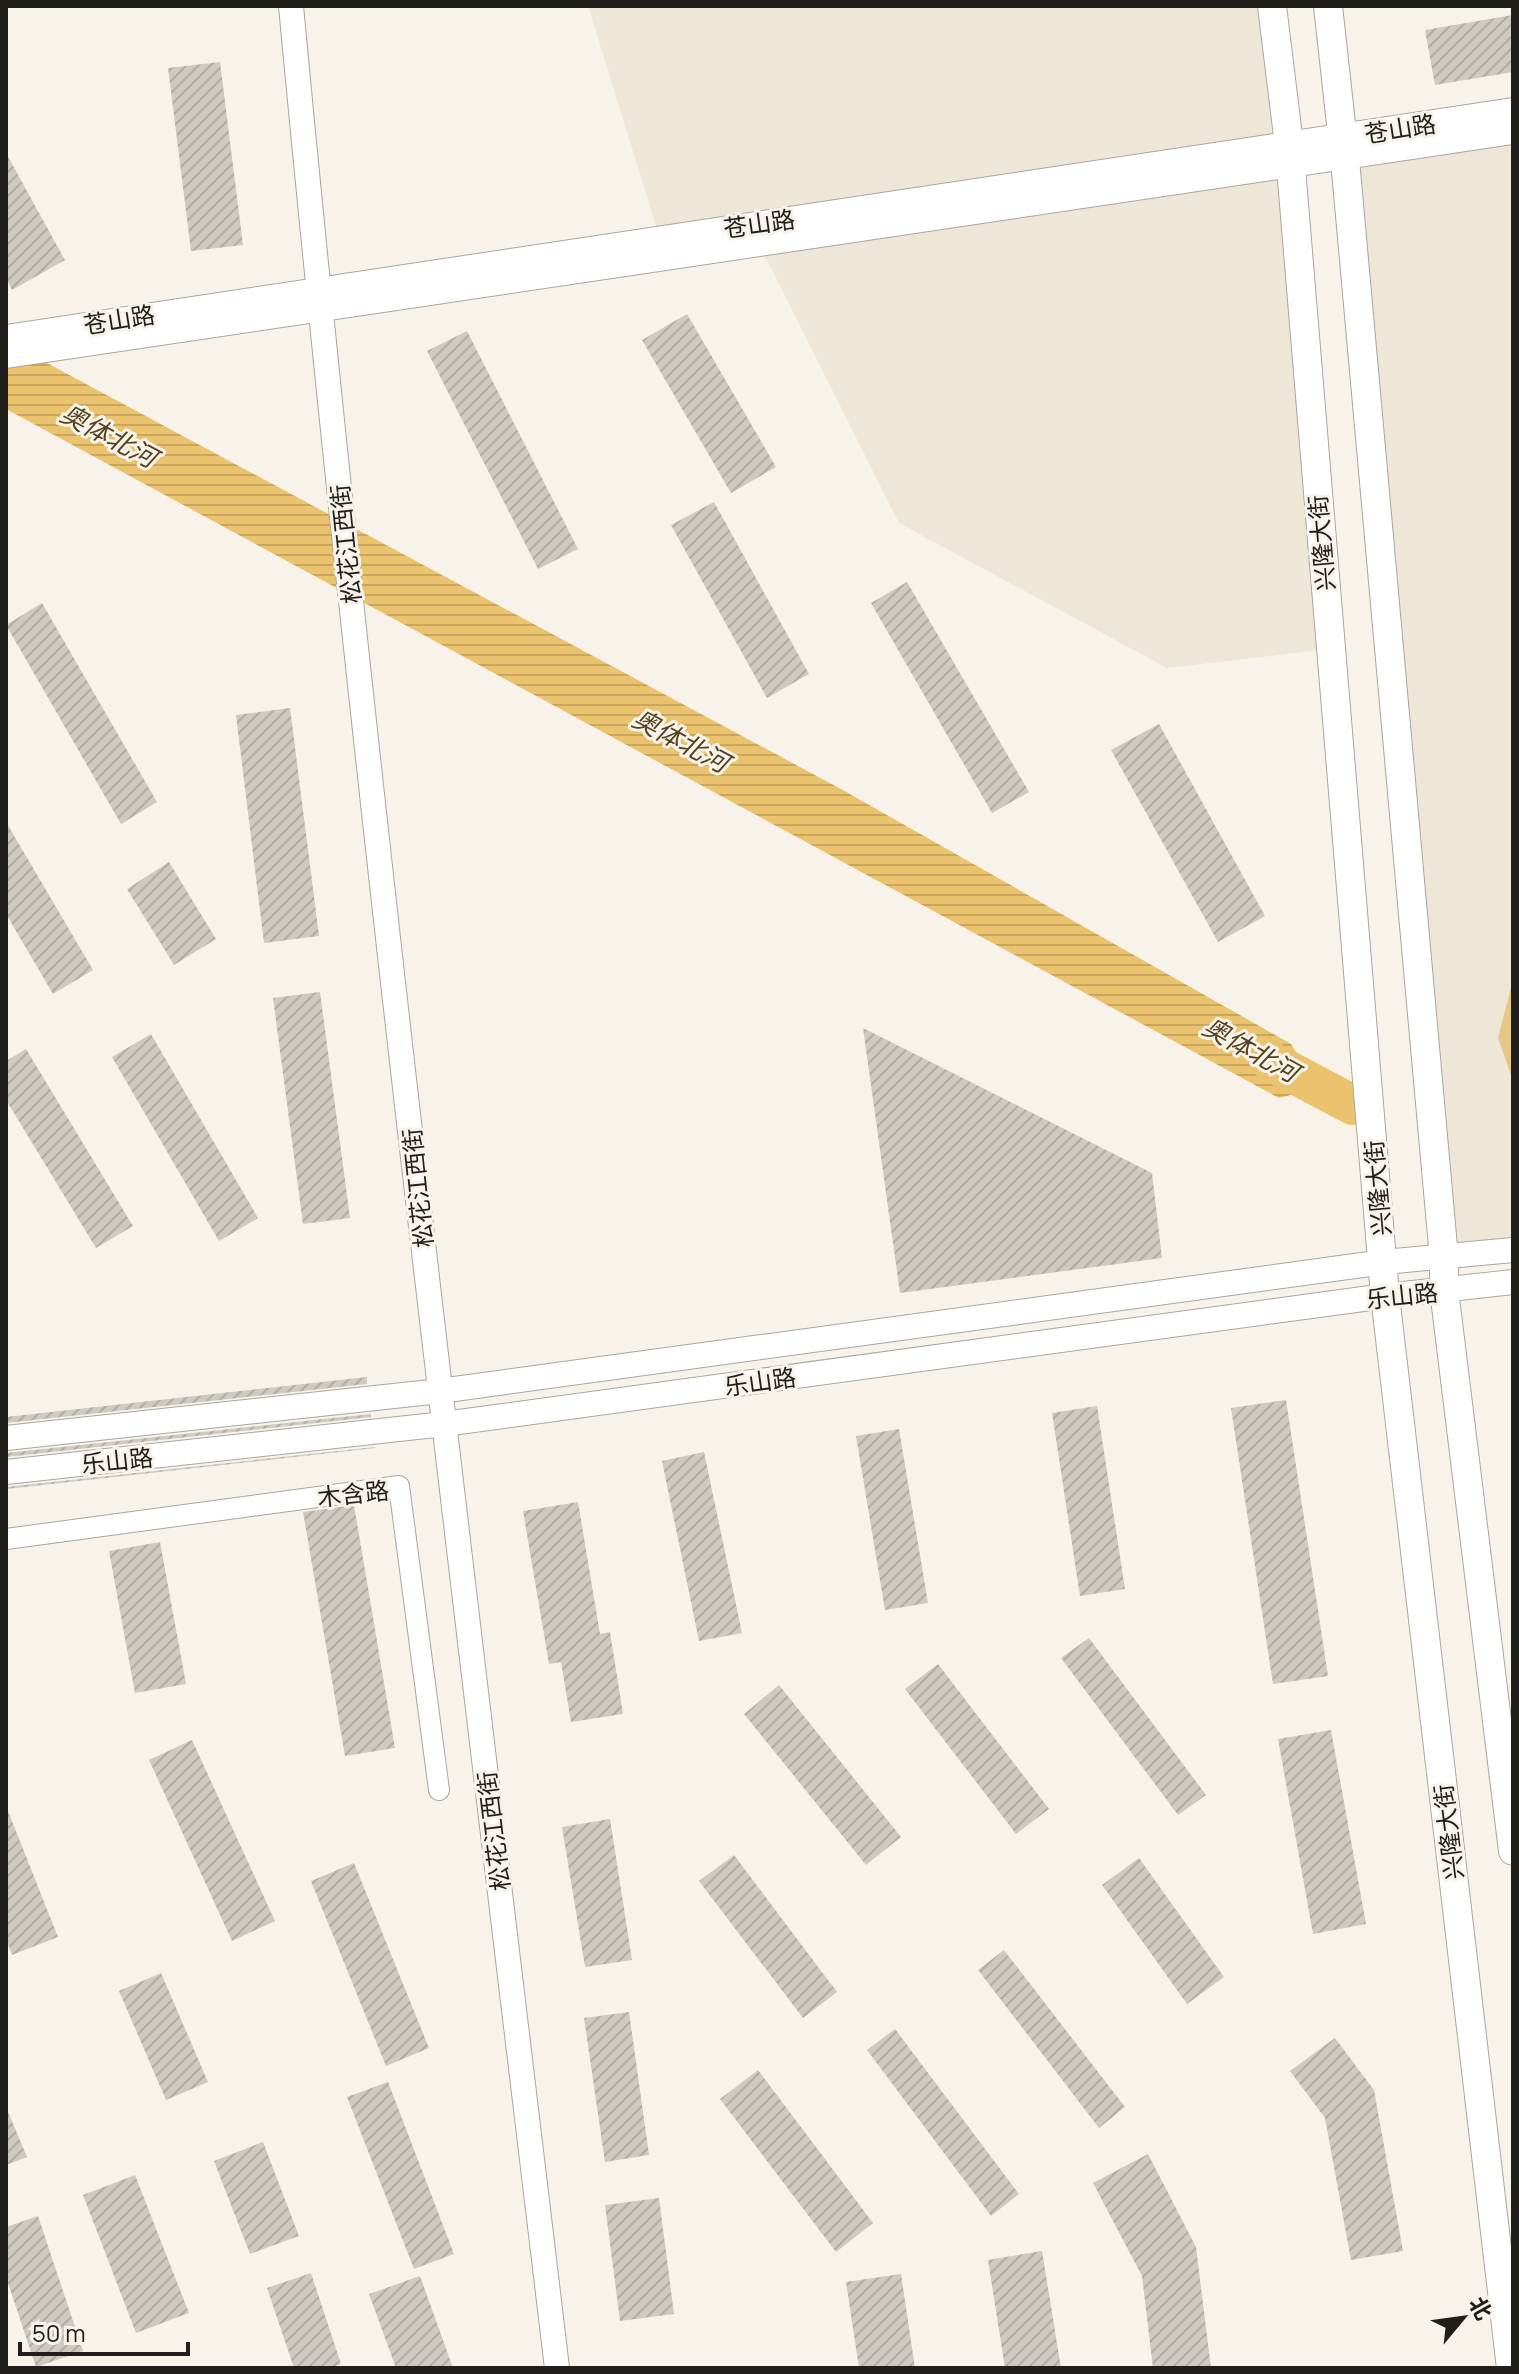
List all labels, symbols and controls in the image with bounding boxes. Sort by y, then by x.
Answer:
street label: 苍山路 [1362,106,1438,150]
street label: 苍山路 [721,202,797,244]
street label: 苍山路 [81,297,157,341]
water label: 奥体北河 [55,395,168,478]
street label: 松花江西街 [322,483,368,605]
street label: 兴隆大街 [1300,494,1342,592]
water label: 奥体北河 [627,700,740,783]
water label: 奥体北河 [1197,1008,1310,1092]
street label: 松花江西街 [394,1127,440,1249]
street label: 兴隆大街 [1356,1139,1398,1237]
street label: 乐山路 [1364,1275,1440,1315]
street label: 乐山路 [722,1360,798,1402]
street label: 乐山路 [79,1440,155,1480]
street label: 木含路 [315,1473,391,1513]
street label: 松花江西街 [469,1769,517,1893]
street label: 兴隆大街 [1426,1782,1470,1882]
north arrow [1423,2278,1503,2358]
text: 北 [1462,2291,1499,2325]
scale bar [20,2306,188,2356]
text: 50 m [32,2316,86,2349]

